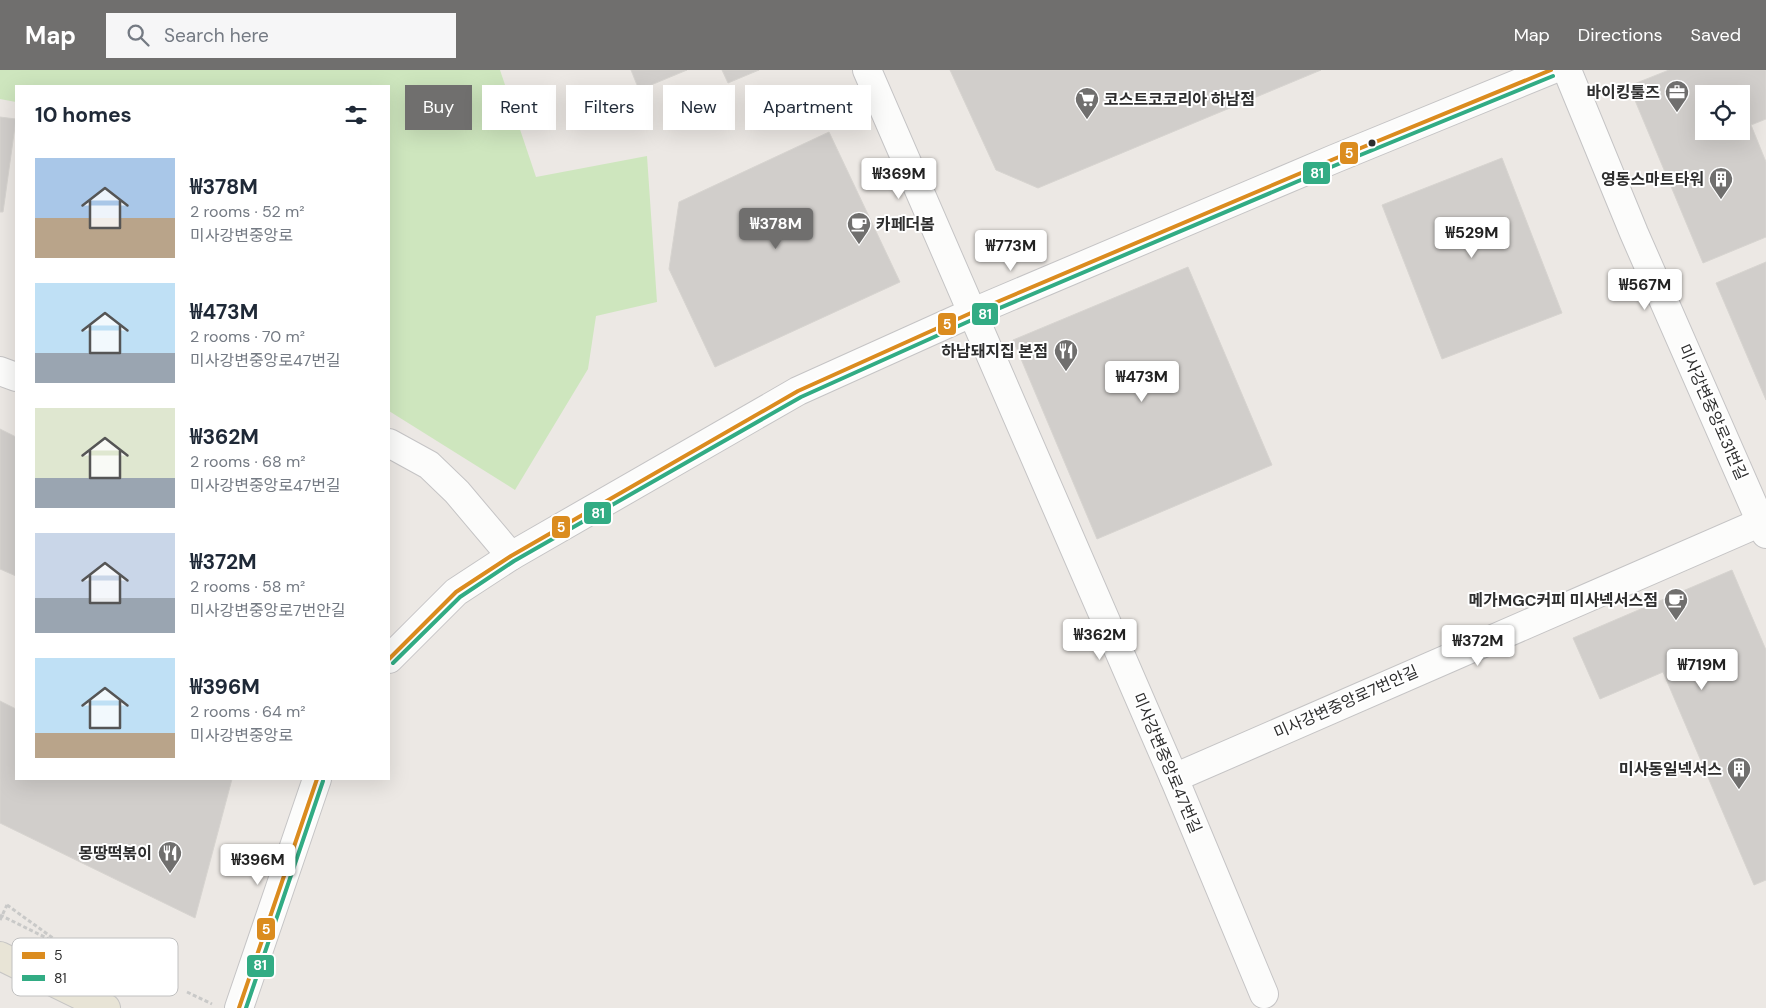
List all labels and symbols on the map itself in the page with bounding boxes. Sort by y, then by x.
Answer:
office icon: 바이킹툴즈 [1664,79,1690,113]
place label: 바이킹툴즈 [1586,82,1660,103]
supermarket icon: 코스트코코리아 하남점 [1074,86,1100,120]
place label: 코스트코코리아 하남점 [1104,89,1255,110]
unlabelled marker [1367,138,1377,148]
line badge: 5 [1339,141,1359,165]
text: 5 [1345,144,1353,162]
pin: ₩369M [864,158,934,200]
line badge: 81 [1302,161,1331,185]
text: 81 [1310,164,1324,182]
building icon: 영동스마트타워 [1708,166,1734,200]
place label: 영동스마트타워 [1601,169,1704,190]
pin: ₩378M [741,208,811,250]
cafe icon: 카페더봄 [846,211,872,245]
place label: 카페더봄 [876,214,935,235]
pin: ₩529M [1437,216,1507,259]
pin: ₩773M [976,230,1046,272]
pin: ₩567M [1610,268,1680,311]
line badge: 81 [971,302,999,326]
text: 81 [978,305,992,323]
line badge: 5 [937,312,957,336]
text: 5 [943,315,951,333]
restaurant icon: 하남돼지집 본점 [1053,338,1079,372]
place label: 하남돼지집 본점 [941,341,1048,362]
street label: 미사강변중앙로31번길 [1674,341,1752,483]
pin: ₩473M [1107,360,1177,403]
line badge: 81 [583,501,612,525]
text: 81 [591,504,605,522]
line badge: 5 [551,515,571,539]
text: 5 [557,518,565,536]
cafe icon: 메가MGC커피 미사넥서스점 [1663,587,1689,621]
place label: 메가MGC커피 미사넥서스점 [1469,590,1658,611]
pin: ₩362M [1065,618,1135,661]
pin: ₩372M [1443,624,1513,667]
pin: ₩719M [1667,648,1737,691]
street label: 미사강변중앙로7번안길 [1271,661,1421,743]
street label: 미사강변중앙로47번길 [1128,690,1206,836]
building icon: 미사동일넥서스 [1726,756,1752,790]
place label: 미사동일넥서스 [1619,759,1722,780]
restaurant icon: 몽땅떡볶이 [157,840,183,874]
place label: 몽땅떡볶이 [78,843,152,864]
pin: ₩396M [223,844,293,886]
line badge: 5 [256,917,276,941]
text: 5 [262,920,270,938]
legend [12,938,178,996]
text: 5 [54,946,63,964]
line badge: 81 [246,954,275,978]
text: 81 [253,956,267,974]
text: 81 [54,969,67,987]

